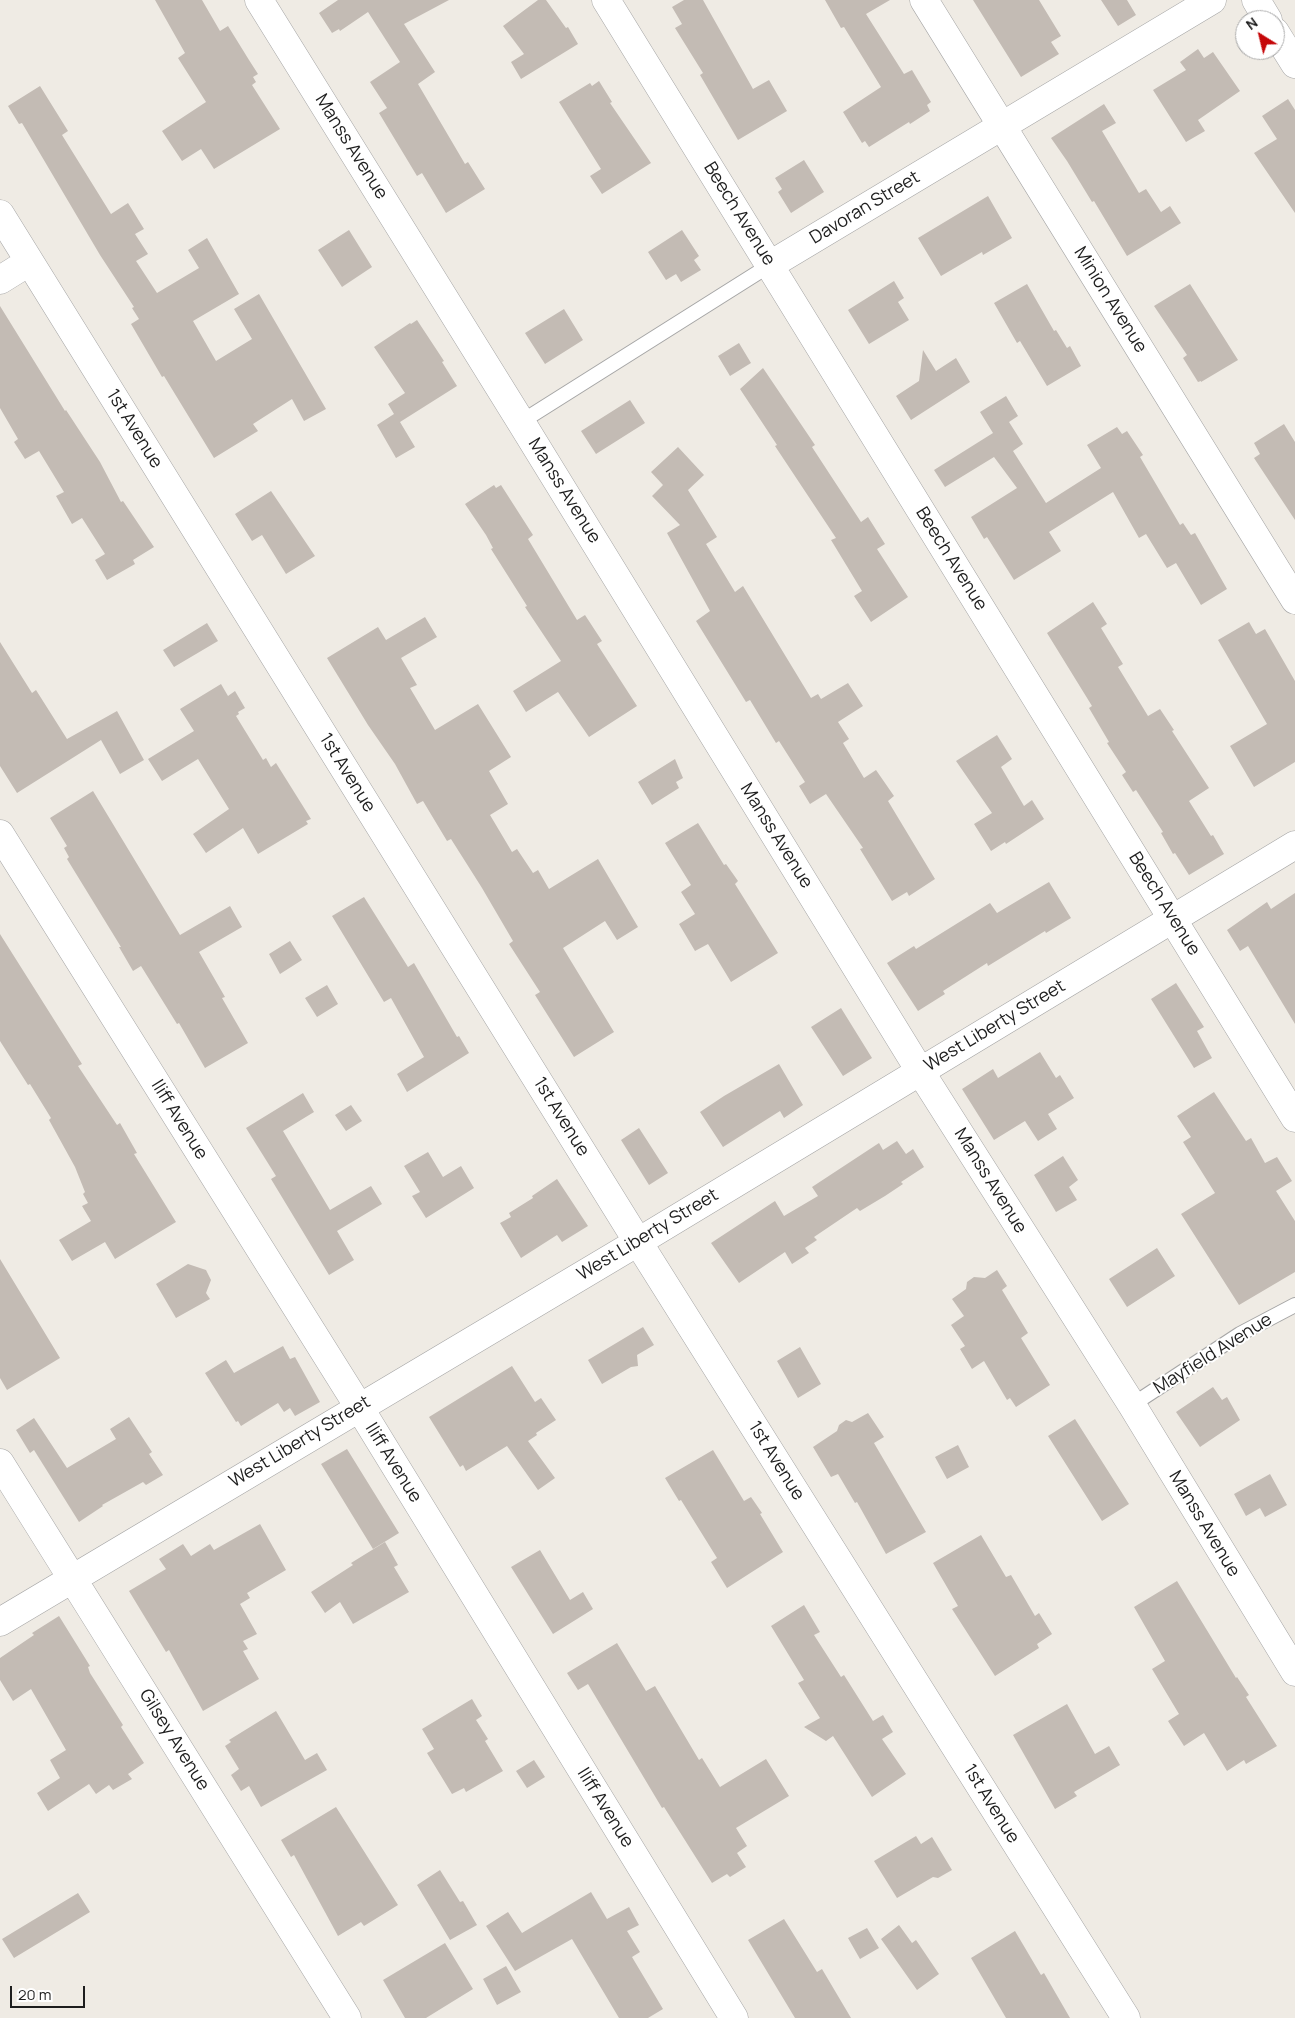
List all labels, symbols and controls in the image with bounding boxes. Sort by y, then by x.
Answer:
north arrow [1235,10,1285,60]
text: N [1242,13,1261,34]
street label: Manss Avenue [310,90,392,204]
street label: Beech Avenue [699,158,779,270]
street label: Davoran Street [806,167,924,249]
street label: Minion Avenue [1069,243,1151,357]
street label: 1st Avenue [101,386,167,472]
street label: Manss Avenue [523,434,605,548]
street label: Beech Avenue [911,503,991,615]
street label: 1st Avenue [314,730,380,816]
street label: Manss Avenue [735,779,817,893]
street label: Beech Avenue [1124,848,1204,960]
street label: West Liberty Street [921,975,1069,1077]
street label: 1st Avenue [528,1074,594,1160]
street label: Iliff Avenue [146,1076,212,1164]
street label: Manss Avenue [949,1124,1031,1238]
street label: West Liberty Street [574,1184,722,1286]
street label: Mayfield Avenue [1150,1309,1276,1399]
street label: West Liberty Street [226,1391,374,1493]
street label: 1st Avenue [743,1418,809,1504]
street label: Iliff Avenue [360,1419,426,1507]
street label: Manss Avenue [1164,1467,1244,1581]
street label: Gilsey Avenue [134,1685,214,1795]
street label: 1st Avenue [958,1761,1024,1847]
street label: Iliff Avenue [572,1764,638,1852]
scale bar [12,1976,88,2008]
text: 20 m [18,1984,51,2005]

